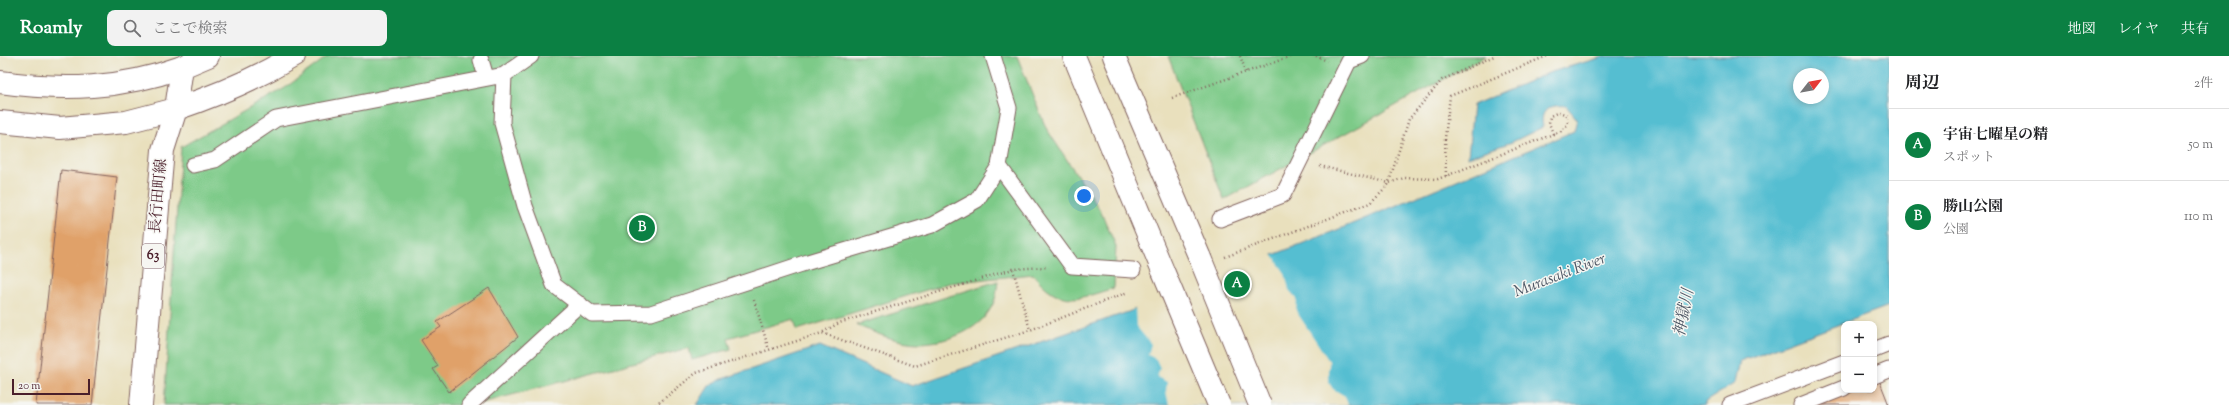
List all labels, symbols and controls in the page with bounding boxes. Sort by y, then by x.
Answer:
search box [107,10,387,46]
text: Roamly [20,15,83,42]
icon: search [121,17,143,39]
text: ここで検索 [153,19,228,40]
text: 地図 [2068,20,2096,40]
text: レイヤ [2118,20,2159,40]
text: 共有 [2181,20,2209,40]
north arrow [1793,68,1829,104]
text: 周辺 [1905,72,1939,96]
text: 2件 [2194,75,2213,93]
text: 宇宙七曜星の精 [1943,125,2048,146]
text: A [1913,136,1923,154]
text: 50 m [2188,136,2213,154]
text: スポット [1943,149,1995,167]
street label: 長行田町線 [145,158,173,234]
your location [1074,186,1094,206]
text: 勝山公園 [1943,197,2003,218]
text: B [1914,208,1922,226]
text: 110 m [2184,208,2213,226]
pin: B [629,213,655,243]
text: 公園 [1943,221,1969,239]
road number: 63 [142,244,164,268]
water label: Murasaki River [1511,248,1610,304]
pin: A [1224,269,1250,299]
water label: 神獄川 [1669,285,1701,339]
map controls [1841,321,1877,393]
button: + [1841,321,1877,357]
button: − [1841,357,1877,393]
scale bar [12,377,90,396]
text: 20 m [18,378,40,394]

